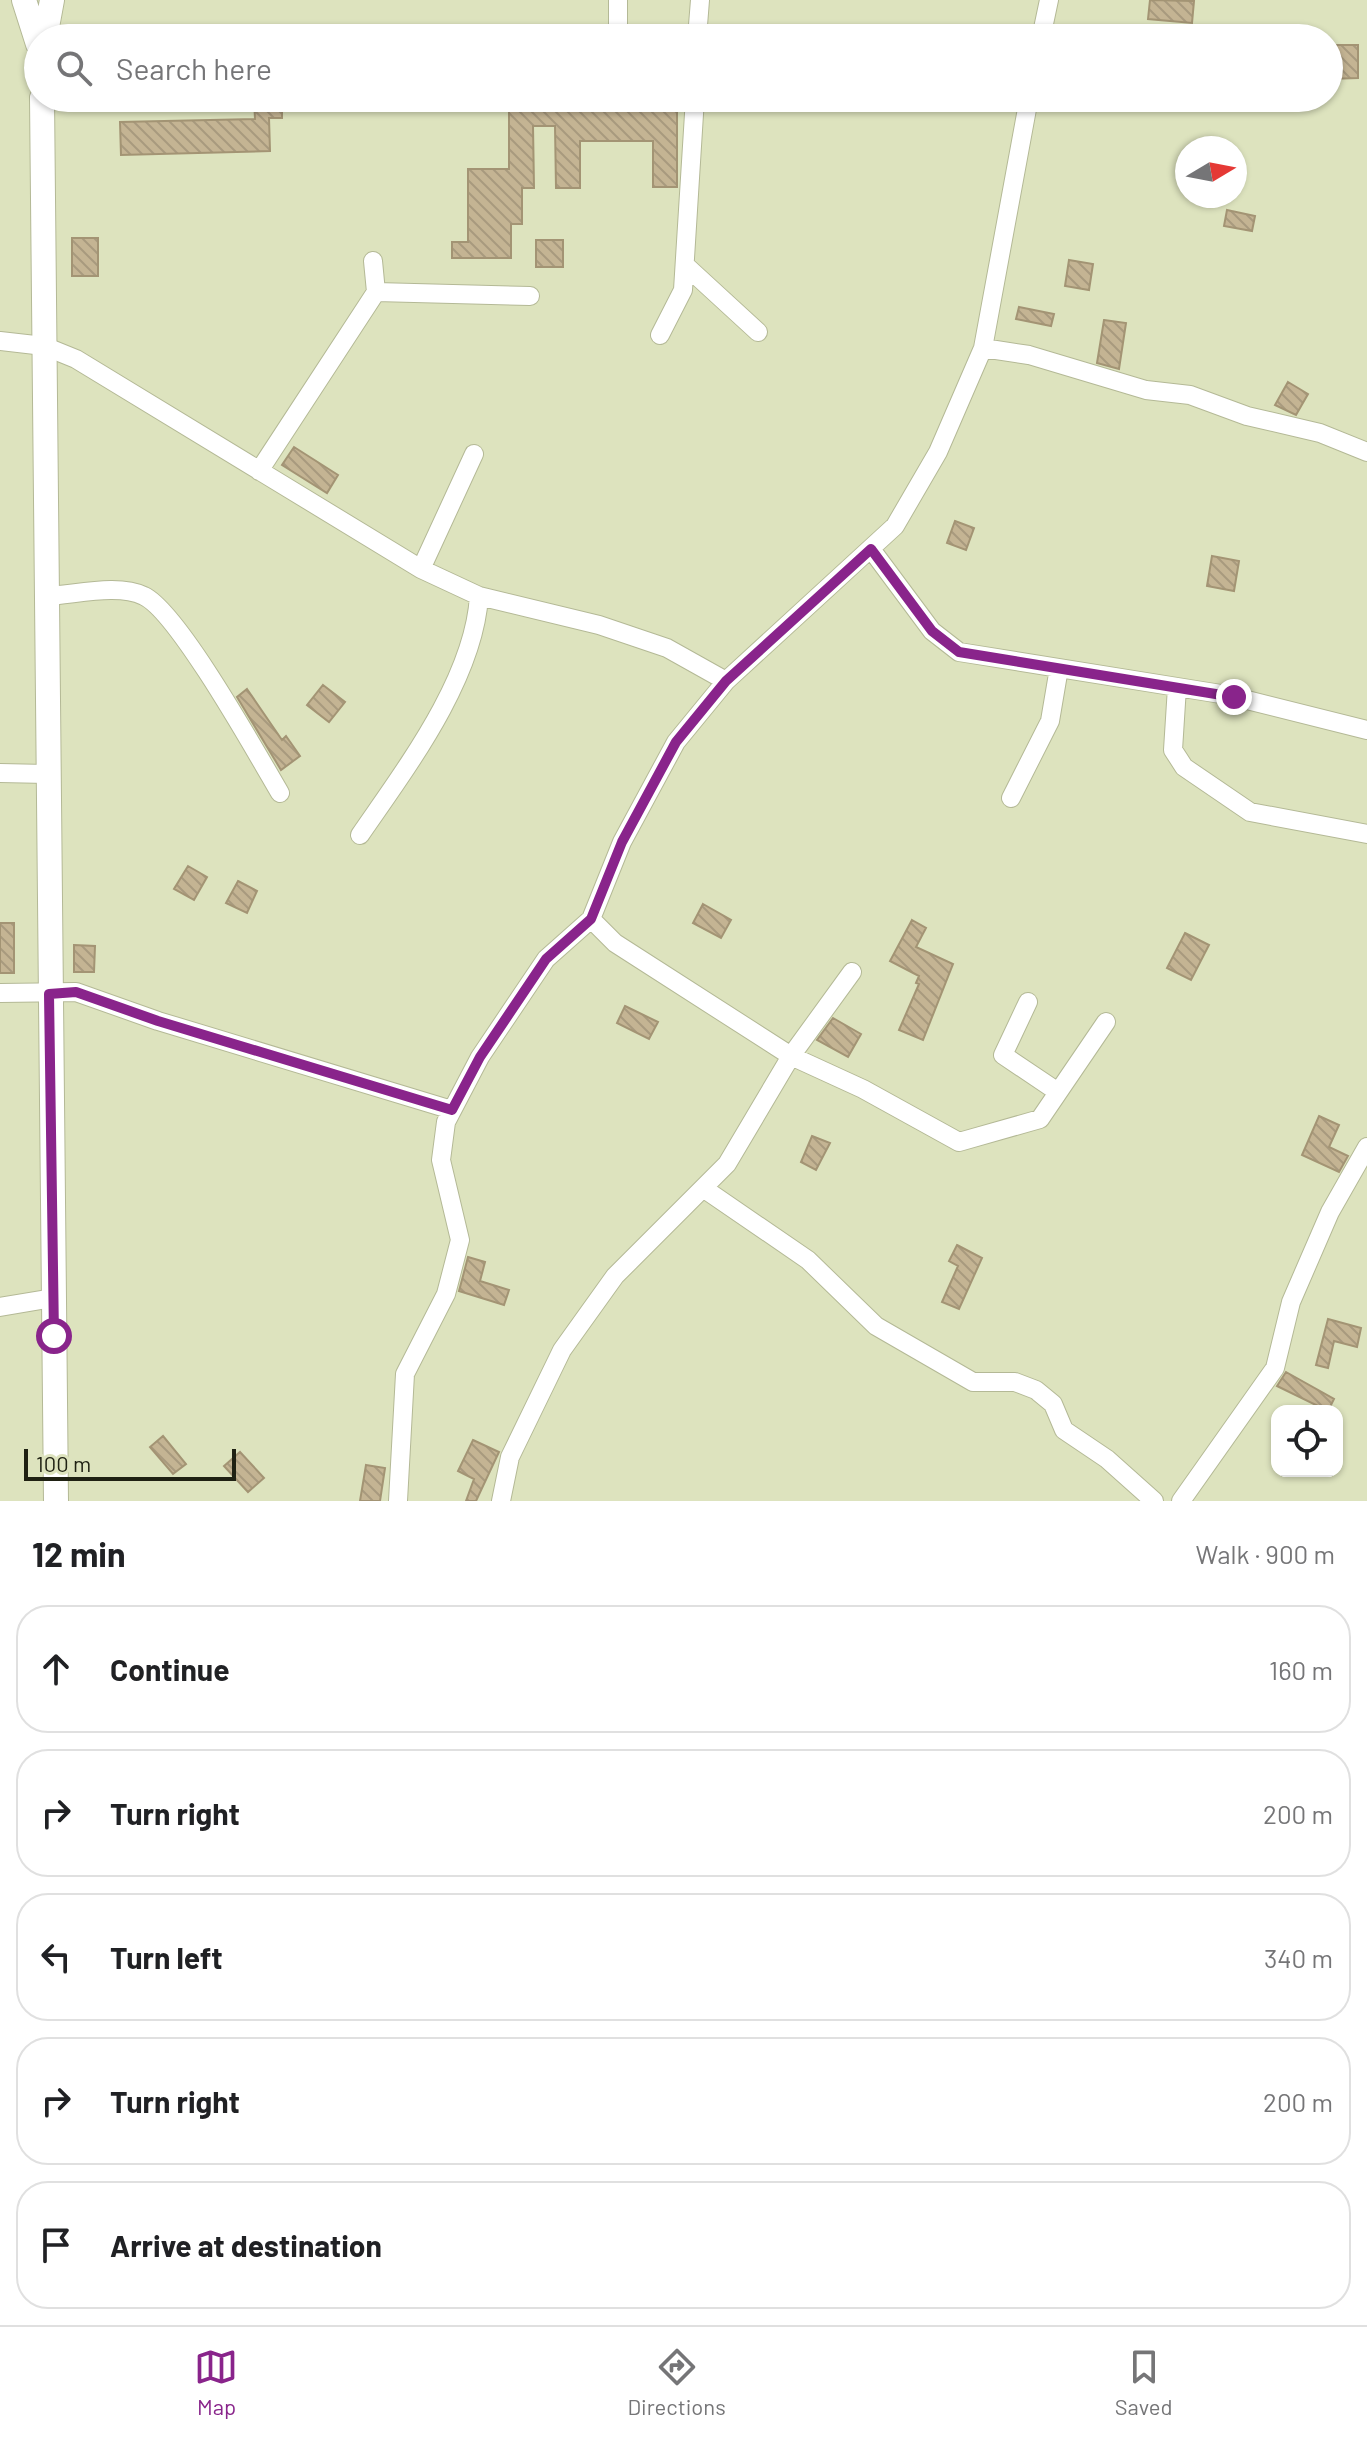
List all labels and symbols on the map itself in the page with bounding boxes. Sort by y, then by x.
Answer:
north arrow [1175,136,1247,208]
route end [1216,679,1252,715]
route start [36,1318,72,1354]
scale bar [24,1445,236,1481]

